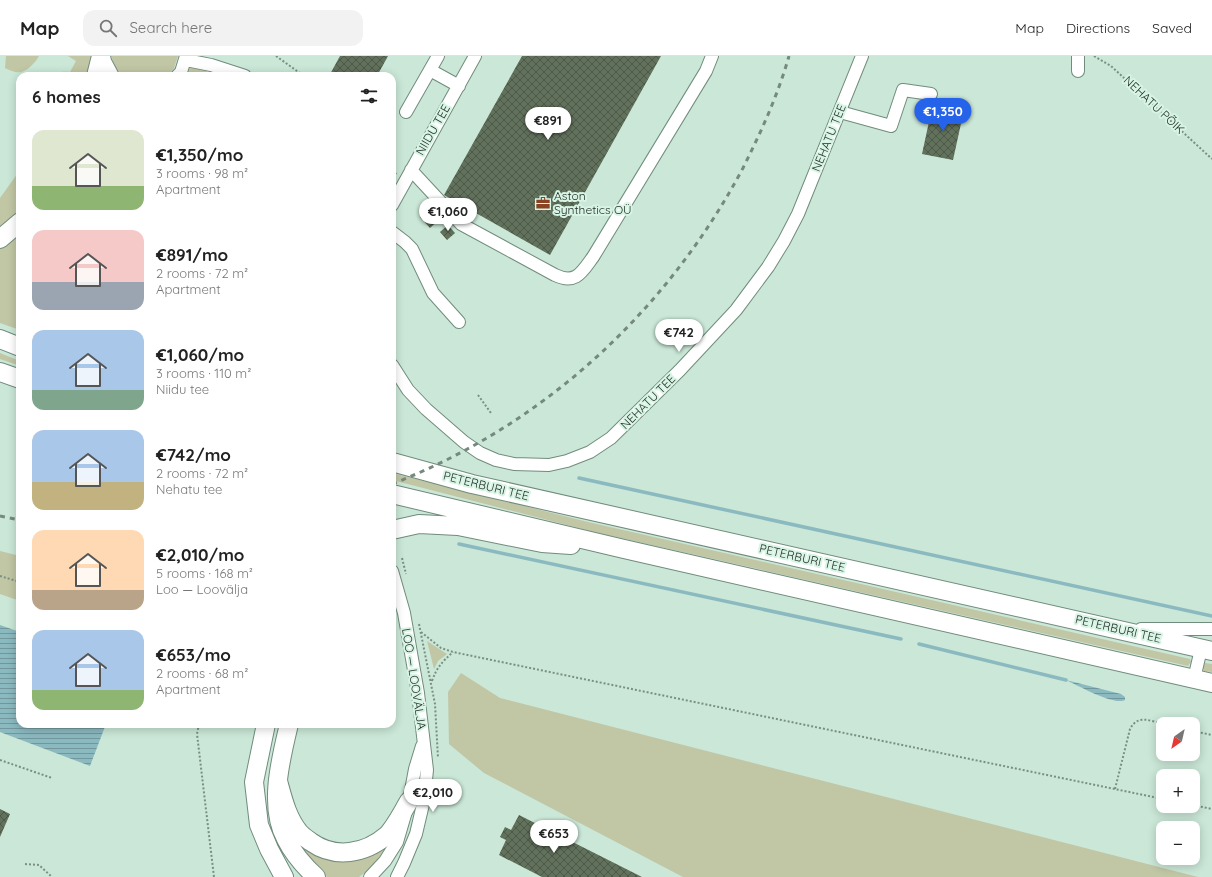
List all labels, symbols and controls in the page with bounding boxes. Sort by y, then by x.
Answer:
search box [83,10,363,46]
text: Map [20,16,59,40]
icon: search [97,17,119,39]
text: Search here [129,18,212,37]
text: Map [1015,19,1044,37]
text: Directions [1066,19,1130,37]
text: Saved [1152,19,1192,37]
street label: NEHATU PÕIK [1121,73,1188,137]
icon: filters [358,85,380,107]
text: 6 homes [32,86,101,107]
pin: €1,350 [910,98,976,132]
street label: NIIDU TEE [412,102,453,158]
street label: NEHATU TEE [808,102,849,174]
text: €1,350 [923,103,963,119]
pin: €891 [524,107,572,141]
text: €891 [534,112,562,128]
text: €1,350/mo [156,144,243,165]
icon: home [64,146,112,194]
text: 3 rooms · 98 m² [156,165,248,181]
text: Apartment [156,181,221,197]
place label: Aston Synthetics OÜ [554,188,632,217]
office icon: Aston Synthetics OÜ [535,195,551,211]
pin: €1,060 [415,198,481,232]
text: €1,060 [428,203,468,219]
text: €891/mo [156,244,228,265]
icon: home [64,246,112,294]
text: 2 rooms · 72 m² [156,265,248,281]
text: Apartment [156,281,221,297]
pin: €742 [655,319,703,353]
text: €742 [664,324,694,340]
text: €1,060/mo [156,344,244,365]
icon: home [64,346,112,394]
text: 3 rooms · 110 m² [156,365,251,381]
street label: NEHATU TEE [617,371,678,432]
text: Niidu tee [156,381,209,397]
text: €742/mo [156,444,231,465]
icon: home [64,446,112,494]
text: 2 rooms · 72 m² [156,465,248,481]
street label: PETERBURI TEE [442,468,531,503]
text: Nehatu tee [156,481,222,497]
street label: PETERBURI TEE [758,540,847,575]
text: €2,010/mo [156,544,244,565]
icon: home [64,546,112,594]
text: 5 rooms · 168 m² [156,565,253,581]
text: Loo — Loovälja [156,581,248,597]
street label: PETERBURI TEE [1074,611,1163,646]
street label: LOO — LOOVÄLJA [399,627,430,731]
text: €653/mo [156,644,231,665]
icon: home [64,646,112,694]
text: 2 rooms · 68 m² [156,665,248,681]
text: Apartment [156,681,221,697]
north arrow [1156,717,1200,761]
map controls [1156,717,1200,865]
button: + [1156,769,1200,813]
pin: €2,010 [400,779,466,813]
text: €2,010 [413,784,453,800]
pin: €653 [530,820,578,854]
button: − [1156,821,1200,865]
text: €653 [539,825,569,841]

